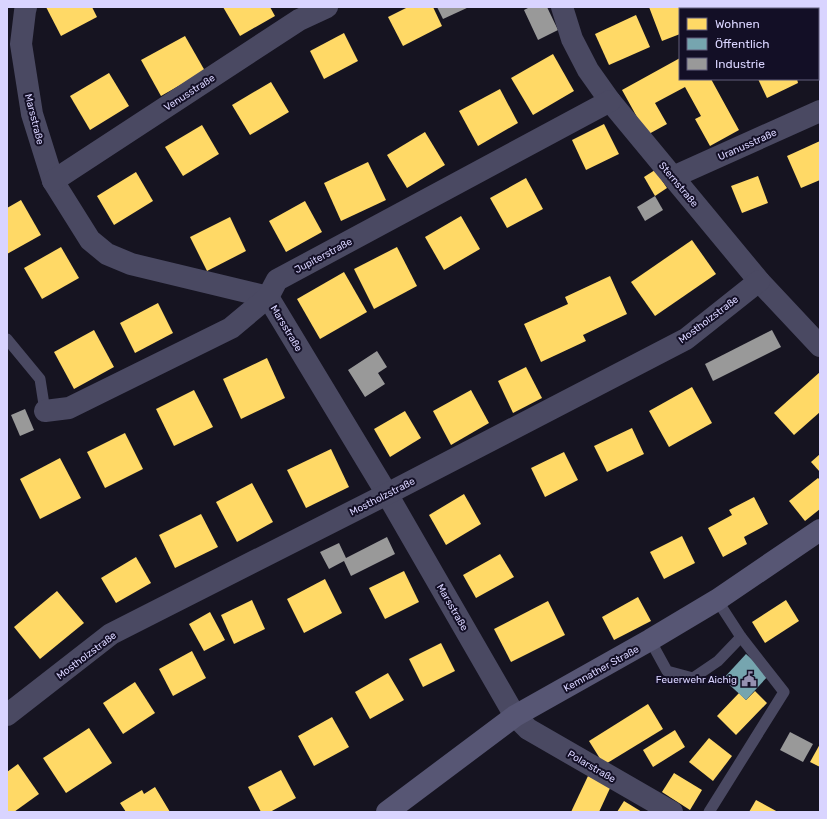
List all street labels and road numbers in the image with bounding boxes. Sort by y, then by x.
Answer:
street label: Venusstraße [162,72,218,114]
street label: Marsstraße [22,93,46,146]
street label: Uranusstraße [716,126,779,163]
street label: Sternstraße [656,160,701,210]
street label: Jupiterstraße [293,235,355,276]
street label: Mostholzstraße [676,293,741,346]
street label: Marsstraße [268,303,305,354]
street label: Mostholzstraße [348,475,418,519]
street label: Marsstraße [434,582,471,633]
street label: Mostholzstraße [54,629,119,682]
street label: Kemnather Straße [562,643,642,695]
street label: Polarstraße [565,748,618,786]

